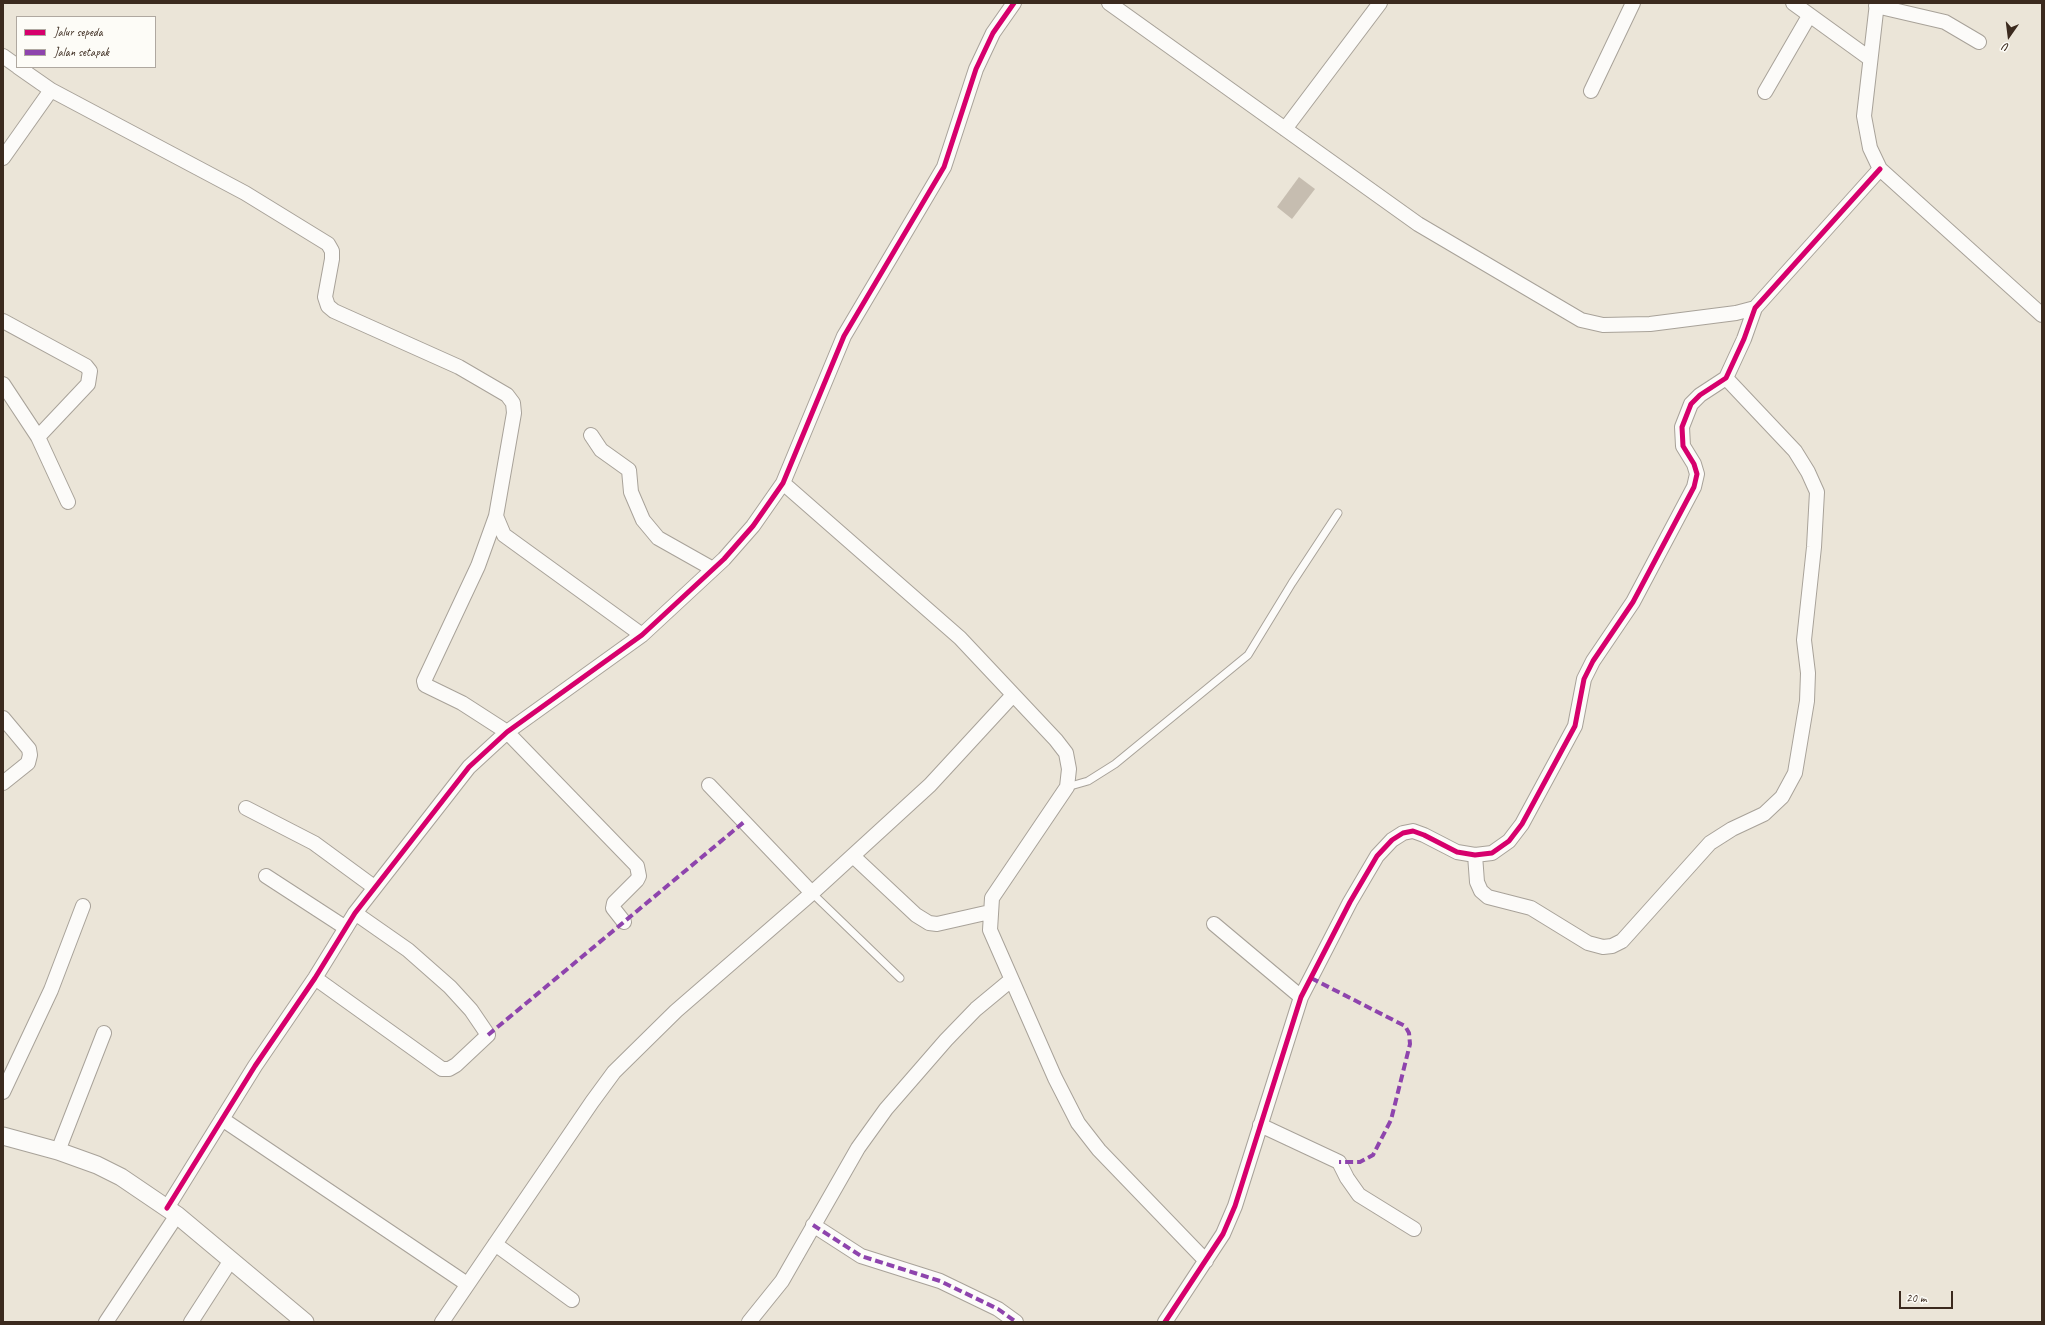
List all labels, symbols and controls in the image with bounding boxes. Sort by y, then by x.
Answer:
legend [16,16,156,68]
north arrow [1989,16,2029,56]
text: Jalur sepeda [54,24,102,40]
text: U [2002,40,2010,55]
text: Jalan setapak [54,44,109,60]
scale bar [1901,1283,1955,1309]
text: 20 m [1906,1290,1926,1306]

